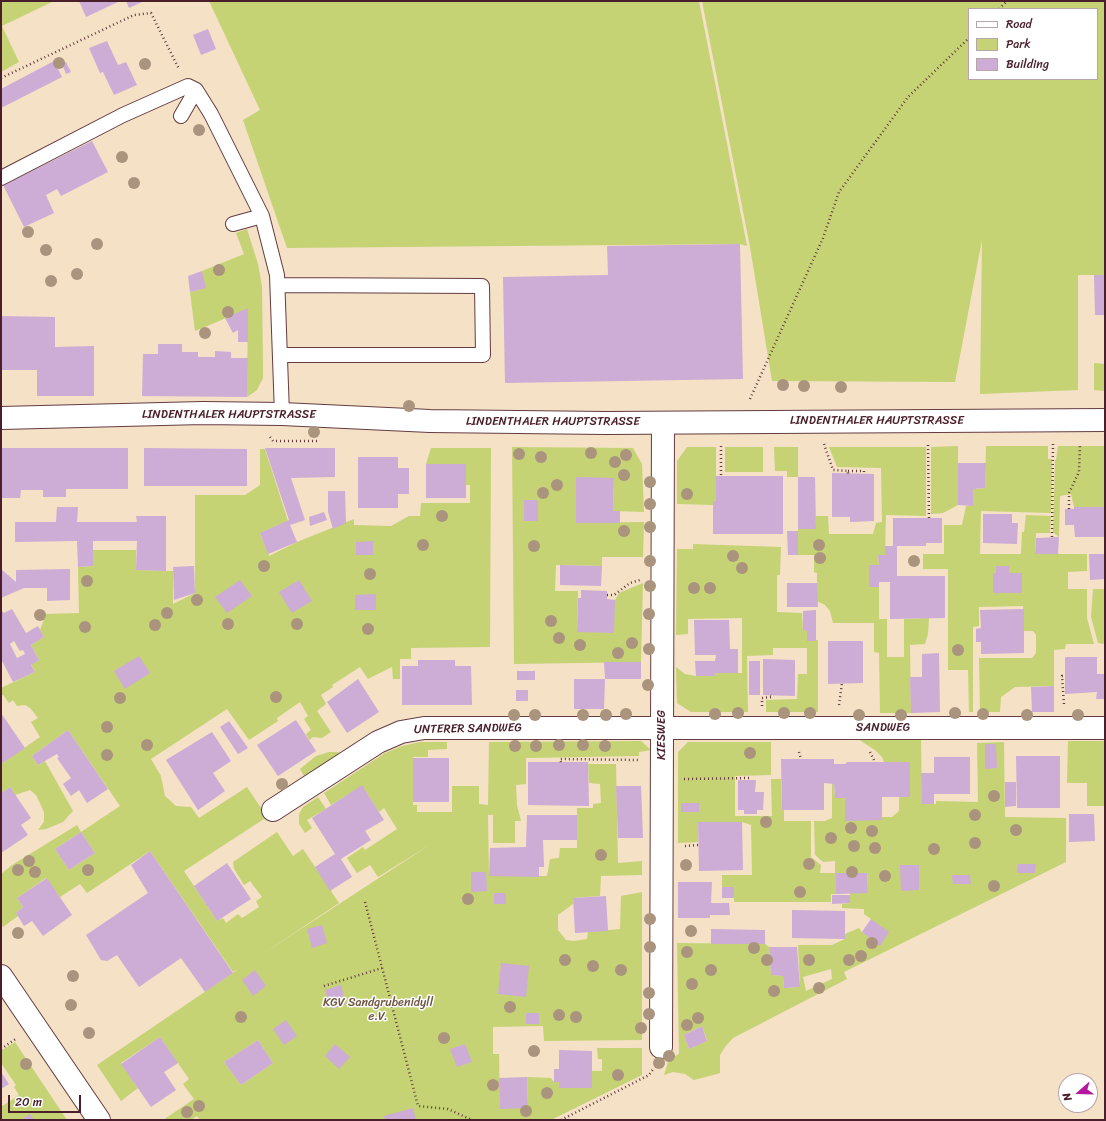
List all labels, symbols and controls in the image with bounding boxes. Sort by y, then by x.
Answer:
legend [968,8,1098,80]
text: Road [1006,13,1032,35]
text: Park [1006,33,1031,55]
text: Building [1006,53,1049,75]
street label: LINDENTHALER HAUPTSTRASSE [142,408,316,422]
street label: LINDENTHALER HAUPTSTRASSE [790,414,964,428]
street label: LINDENTHALER HAUPTSTRASSE [466,415,640,429]
street label: KIESWEG [655,710,669,760]
street label: UNTERER SANDWEG [414,721,522,737]
street label: SANDWEG [856,721,910,735]
park label: KGV Sandgrubenidyll e.V. [323,996,433,1024]
north arrow [1058,1073,1098,1113]
scale bar [10,1087,83,1113]
text: N [1057,1090,1077,1104]
text: 20 m [15,1091,42,1113]

